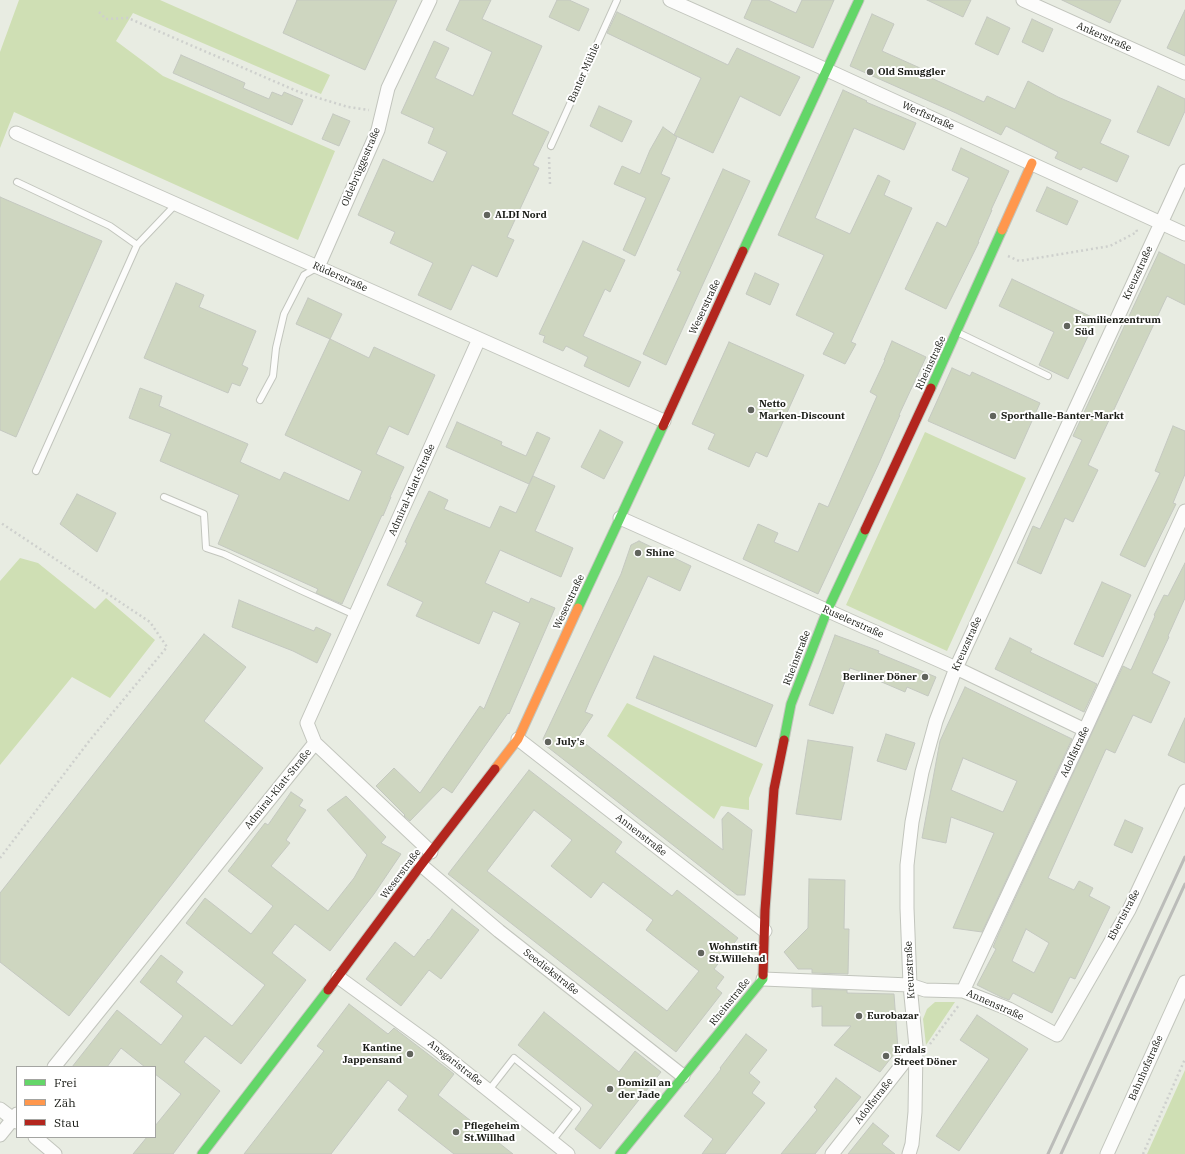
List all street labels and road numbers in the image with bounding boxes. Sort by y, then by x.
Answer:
street label: Ankerstraße [1075,20,1133,54]
street label: Banter Mühle [566,41,602,105]
street label: Werftstraße [900,99,956,133]
street label: Oldebrüggestraße [339,126,383,208]
street label: Kreuzstraße [1120,244,1156,302]
street label: Rüderstraße [311,260,369,294]
street label: Weserstraße [687,278,723,336]
street label: Rheinstraße [913,334,949,392]
street label: Admiral-Klatt-Straße [386,442,438,538]
street label: Weserstraße [551,573,587,631]
street label: Ruselerstraße [820,603,886,641]
street label: Kreuzstraße [950,615,984,673]
street label: Rheinstraße [781,629,813,687]
street label: Adolfstraße [1058,725,1092,779]
street label: Admiral-Klatt-Straße [242,747,314,831]
street label: Annenstraße [613,811,669,859]
street label: Weserstraße [378,847,424,901]
street label: Ebertstraße [1106,888,1142,942]
street label: Kreuzstraße [902,941,918,999]
street label: Seediekstraße [521,947,581,997]
street label: Rheinstraße [707,976,753,1028]
street label: Annenstraße [965,987,1025,1023]
street label: Bahnhofstraße [1126,1034,1166,1102]
street label: Ansgaristraße [425,1038,485,1088]
street label: Adolfstraße [852,1076,896,1126]

